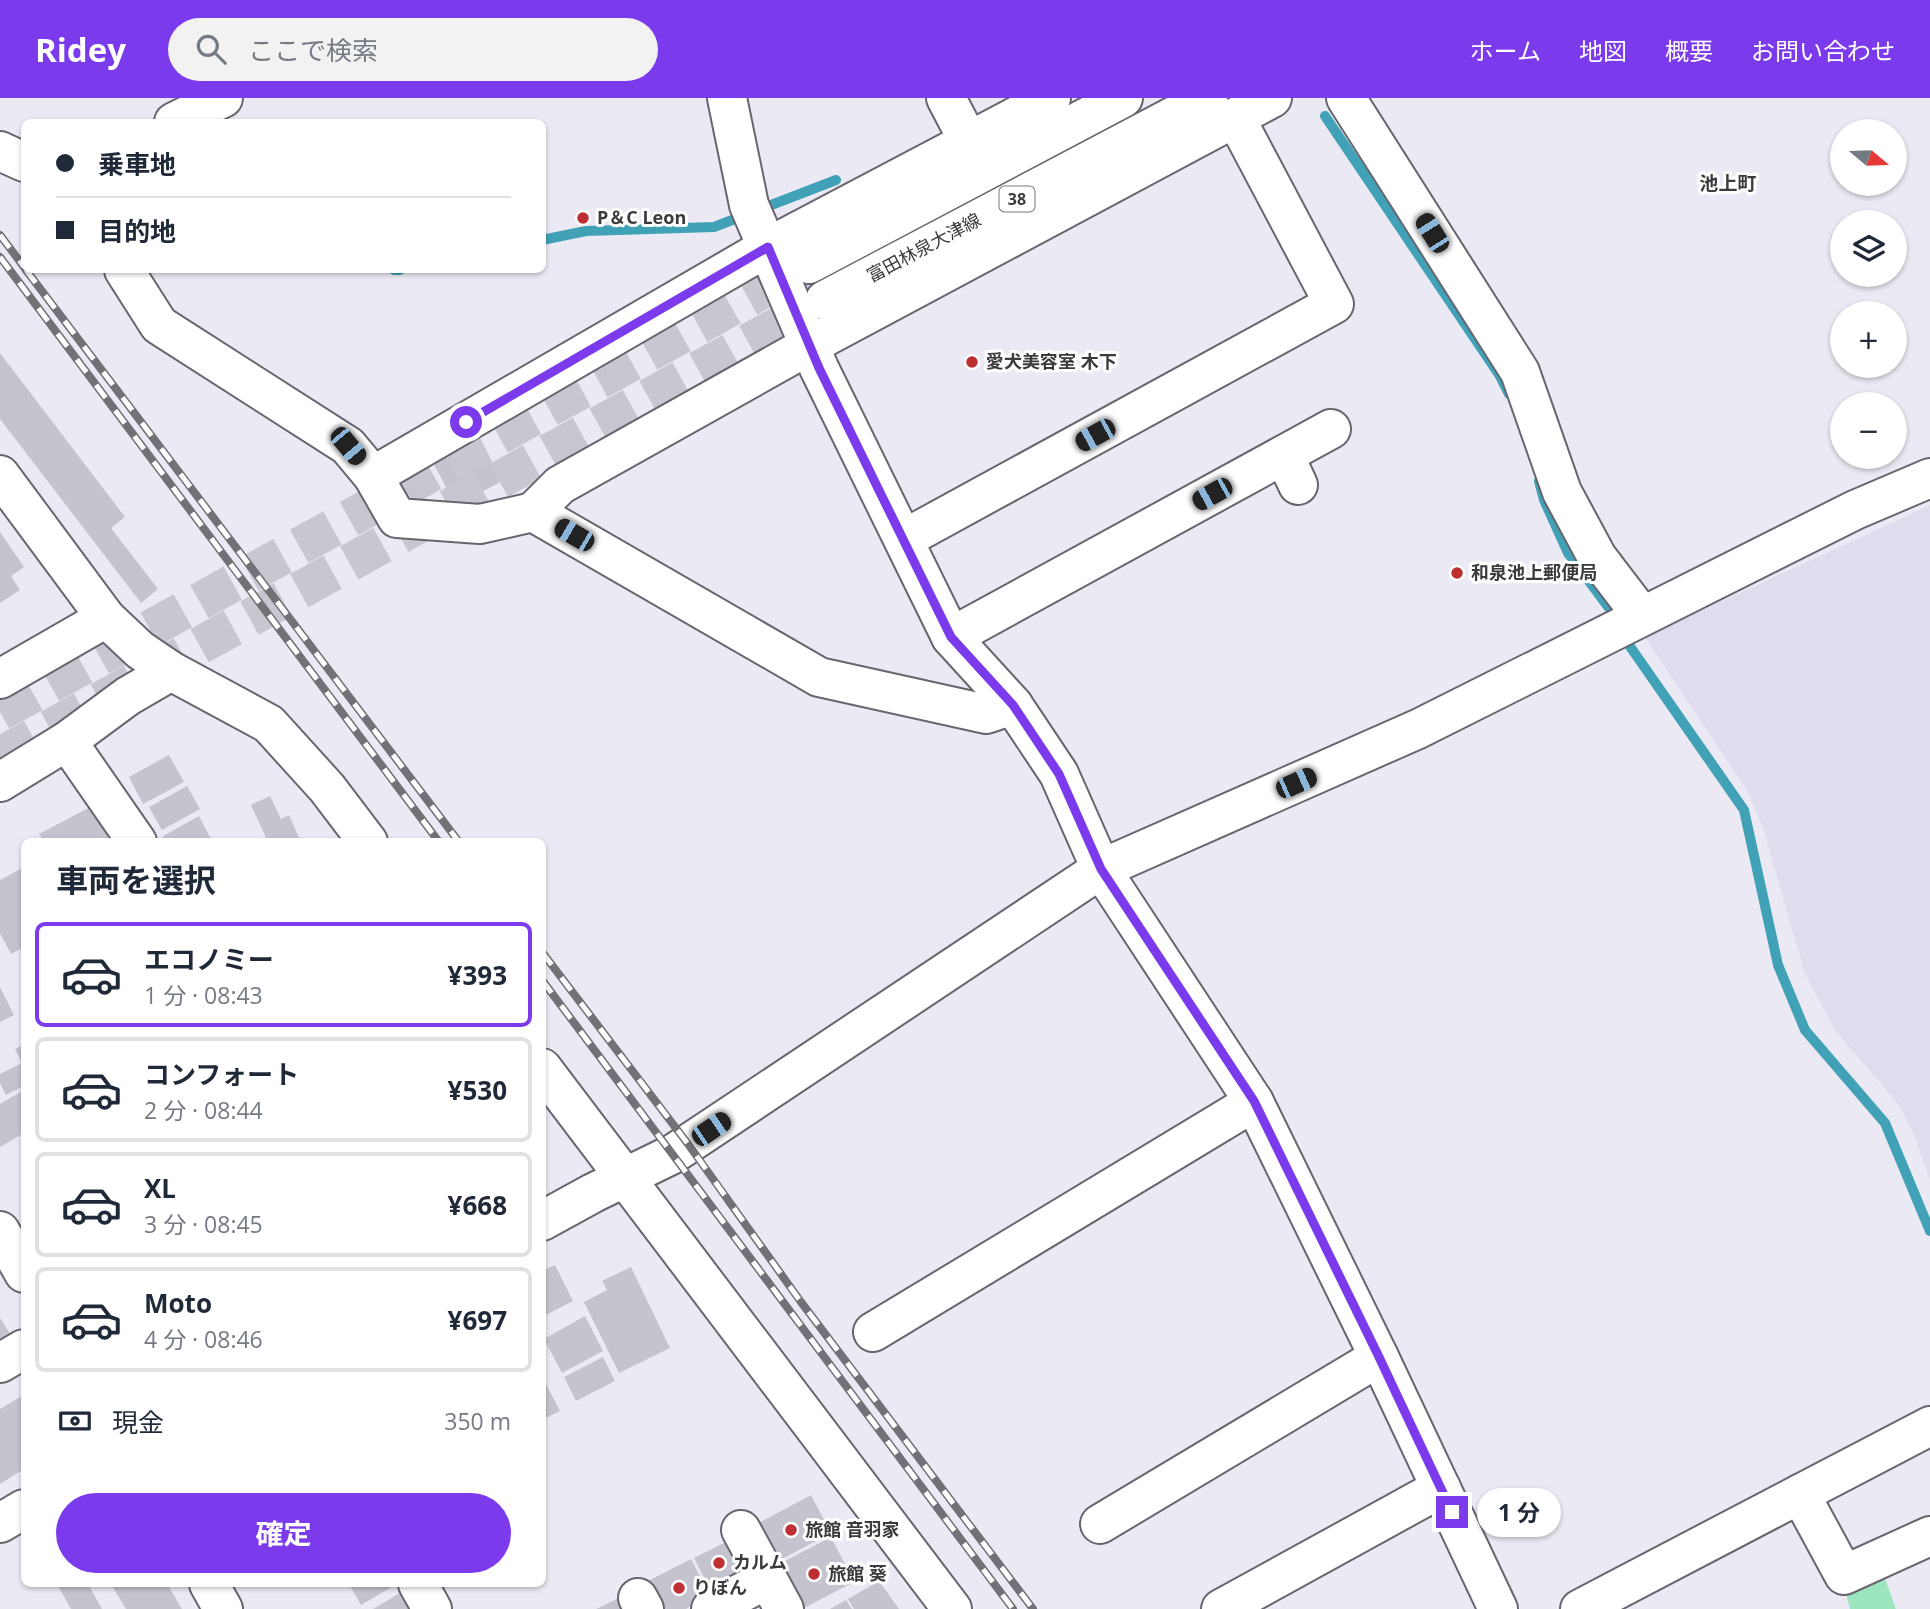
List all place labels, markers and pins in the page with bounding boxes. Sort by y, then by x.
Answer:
place label: P＆C Leon [597,205,686,229]
marker: P＆C Leon [575,210,591,226]
place label: 愛犬美容室 木下 [986,349,1117,373]
marker: 愛犬美容室 木下 [964,354,980,370]
place label: 和泉池上郵便局 [1471,560,1597,584]
marker: 和泉池上郵便局 [1449,565,1465,581]
place label: 旅館 音羽家 [805,1517,900,1541]
marker: 旅館 音羽家 [783,1522,799,1538]
place label: カルム [733,1550,787,1574]
marker: カルム [711,1555,727,1571]
place label: 旅館 葵 [828,1561,887,1585]
marker: 旅館 葵 [806,1566,822,1582]
place label: りぼん [693,1575,747,1599]
marker: りぼん [671,1580,687,1596]

